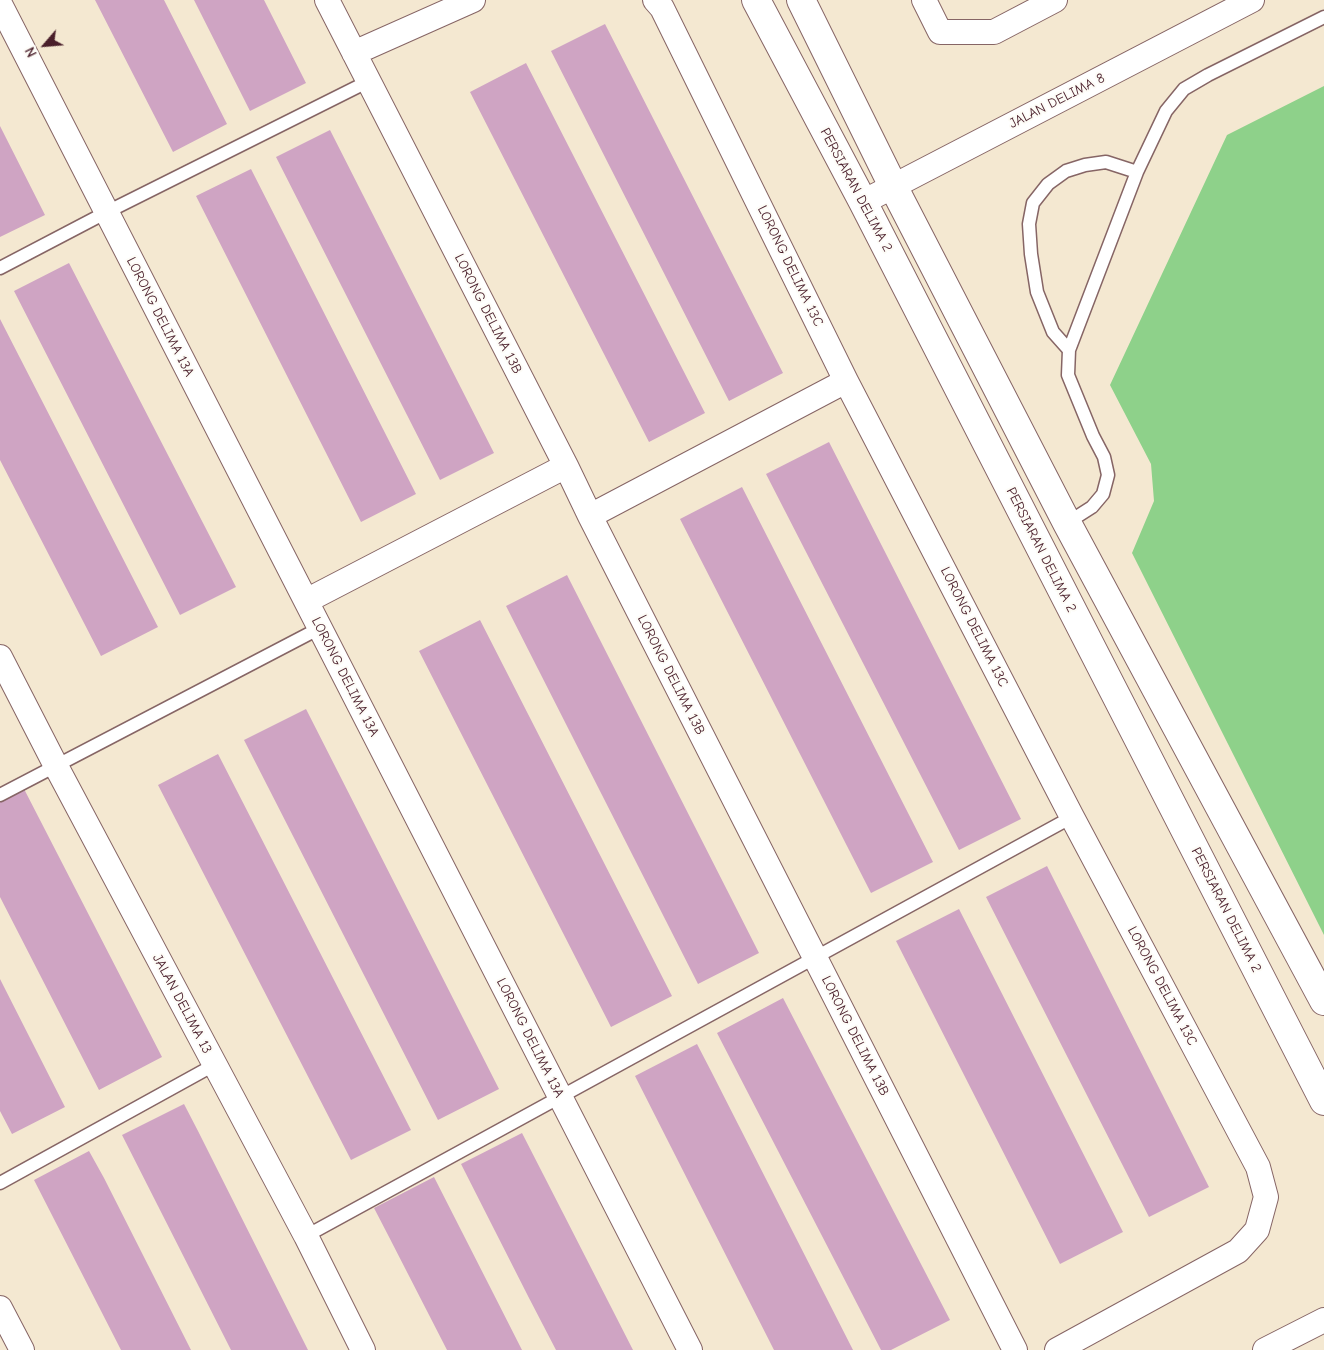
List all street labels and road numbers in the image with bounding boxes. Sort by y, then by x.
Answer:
street label: JALAN DELIMA 8 [1006,70,1108,132]
street label: PERSIARAN DELIMA 2 [816,125,896,255]
street label: LORONG DELIMA 13C [753,203,827,329]
street label: LORONG DELIMA 13B [450,251,526,377]
street label: LORONG DELIMA 13A [123,254,197,380]
street label: PERSIARAN DELIMA 2 [1002,485,1080,615]
street label: LORONG DELIMA 13C [936,564,1012,690]
street label: LORONG DELIMA 13B [633,612,709,738]
street label: LORONG DELIMA 13A [308,614,382,740]
street label: PERSIARAN DELIMA 2 [1187,845,1265,975]
street label: LORONG DELIMA 13C [1124,924,1200,1048]
street label: JALAN DELIMA 13 [149,951,215,1057]
street label: LORONG DELIMA 13B [817,973,893,1099]
street label: LORONG DELIMA 13A [493,975,567,1101]

